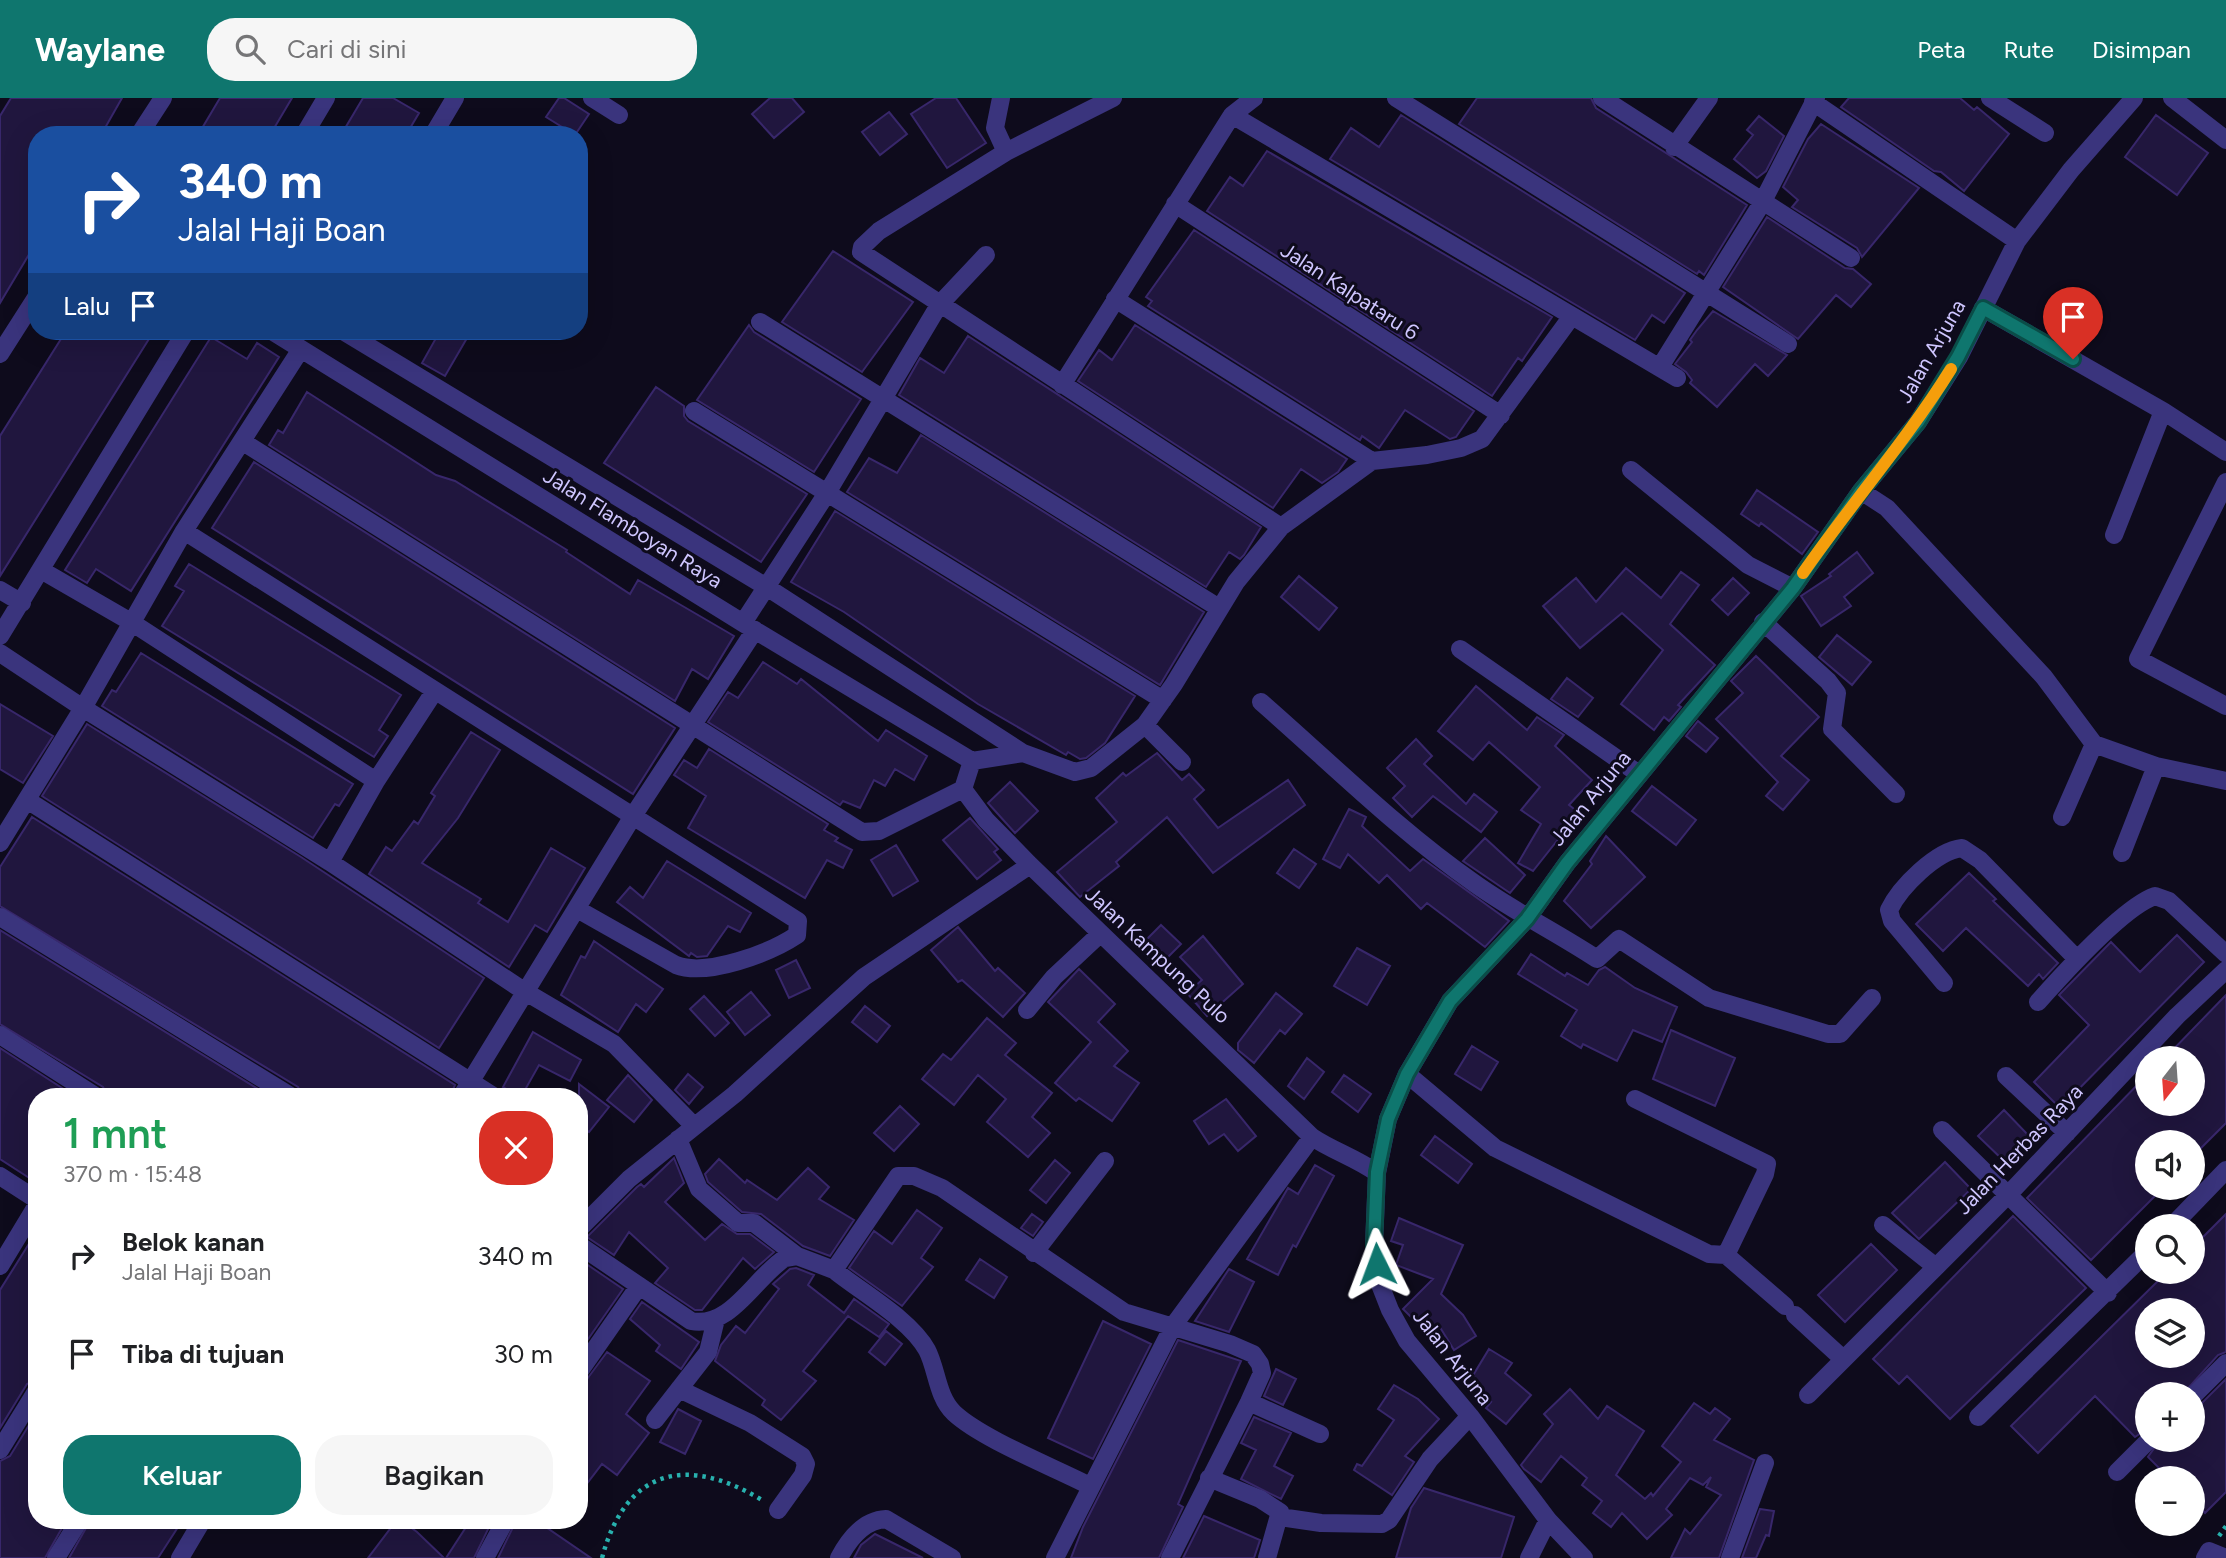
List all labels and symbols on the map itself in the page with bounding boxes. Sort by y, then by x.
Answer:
street label: Jalan Kalpataru 6 [1276,237,1424,345]
pin [2043,287,2103,359]
street label: Jalan Arjuna [1891,295,1971,407]
street label: Jalan Flamboyan Raya [539,463,727,593]
street label: Jalan Arjuna [1544,745,1636,851]
street label: Jalan Kampung Pulo [1080,881,1236,1029]
north arrow [2135,1046,2205,1116]
street label: Jalan Herbas Raya [1951,1079,2087,1219]
position arrow [1340,1227,1414,1301]
street label: Jalan Arjuna [1408,1304,1498,1410]

